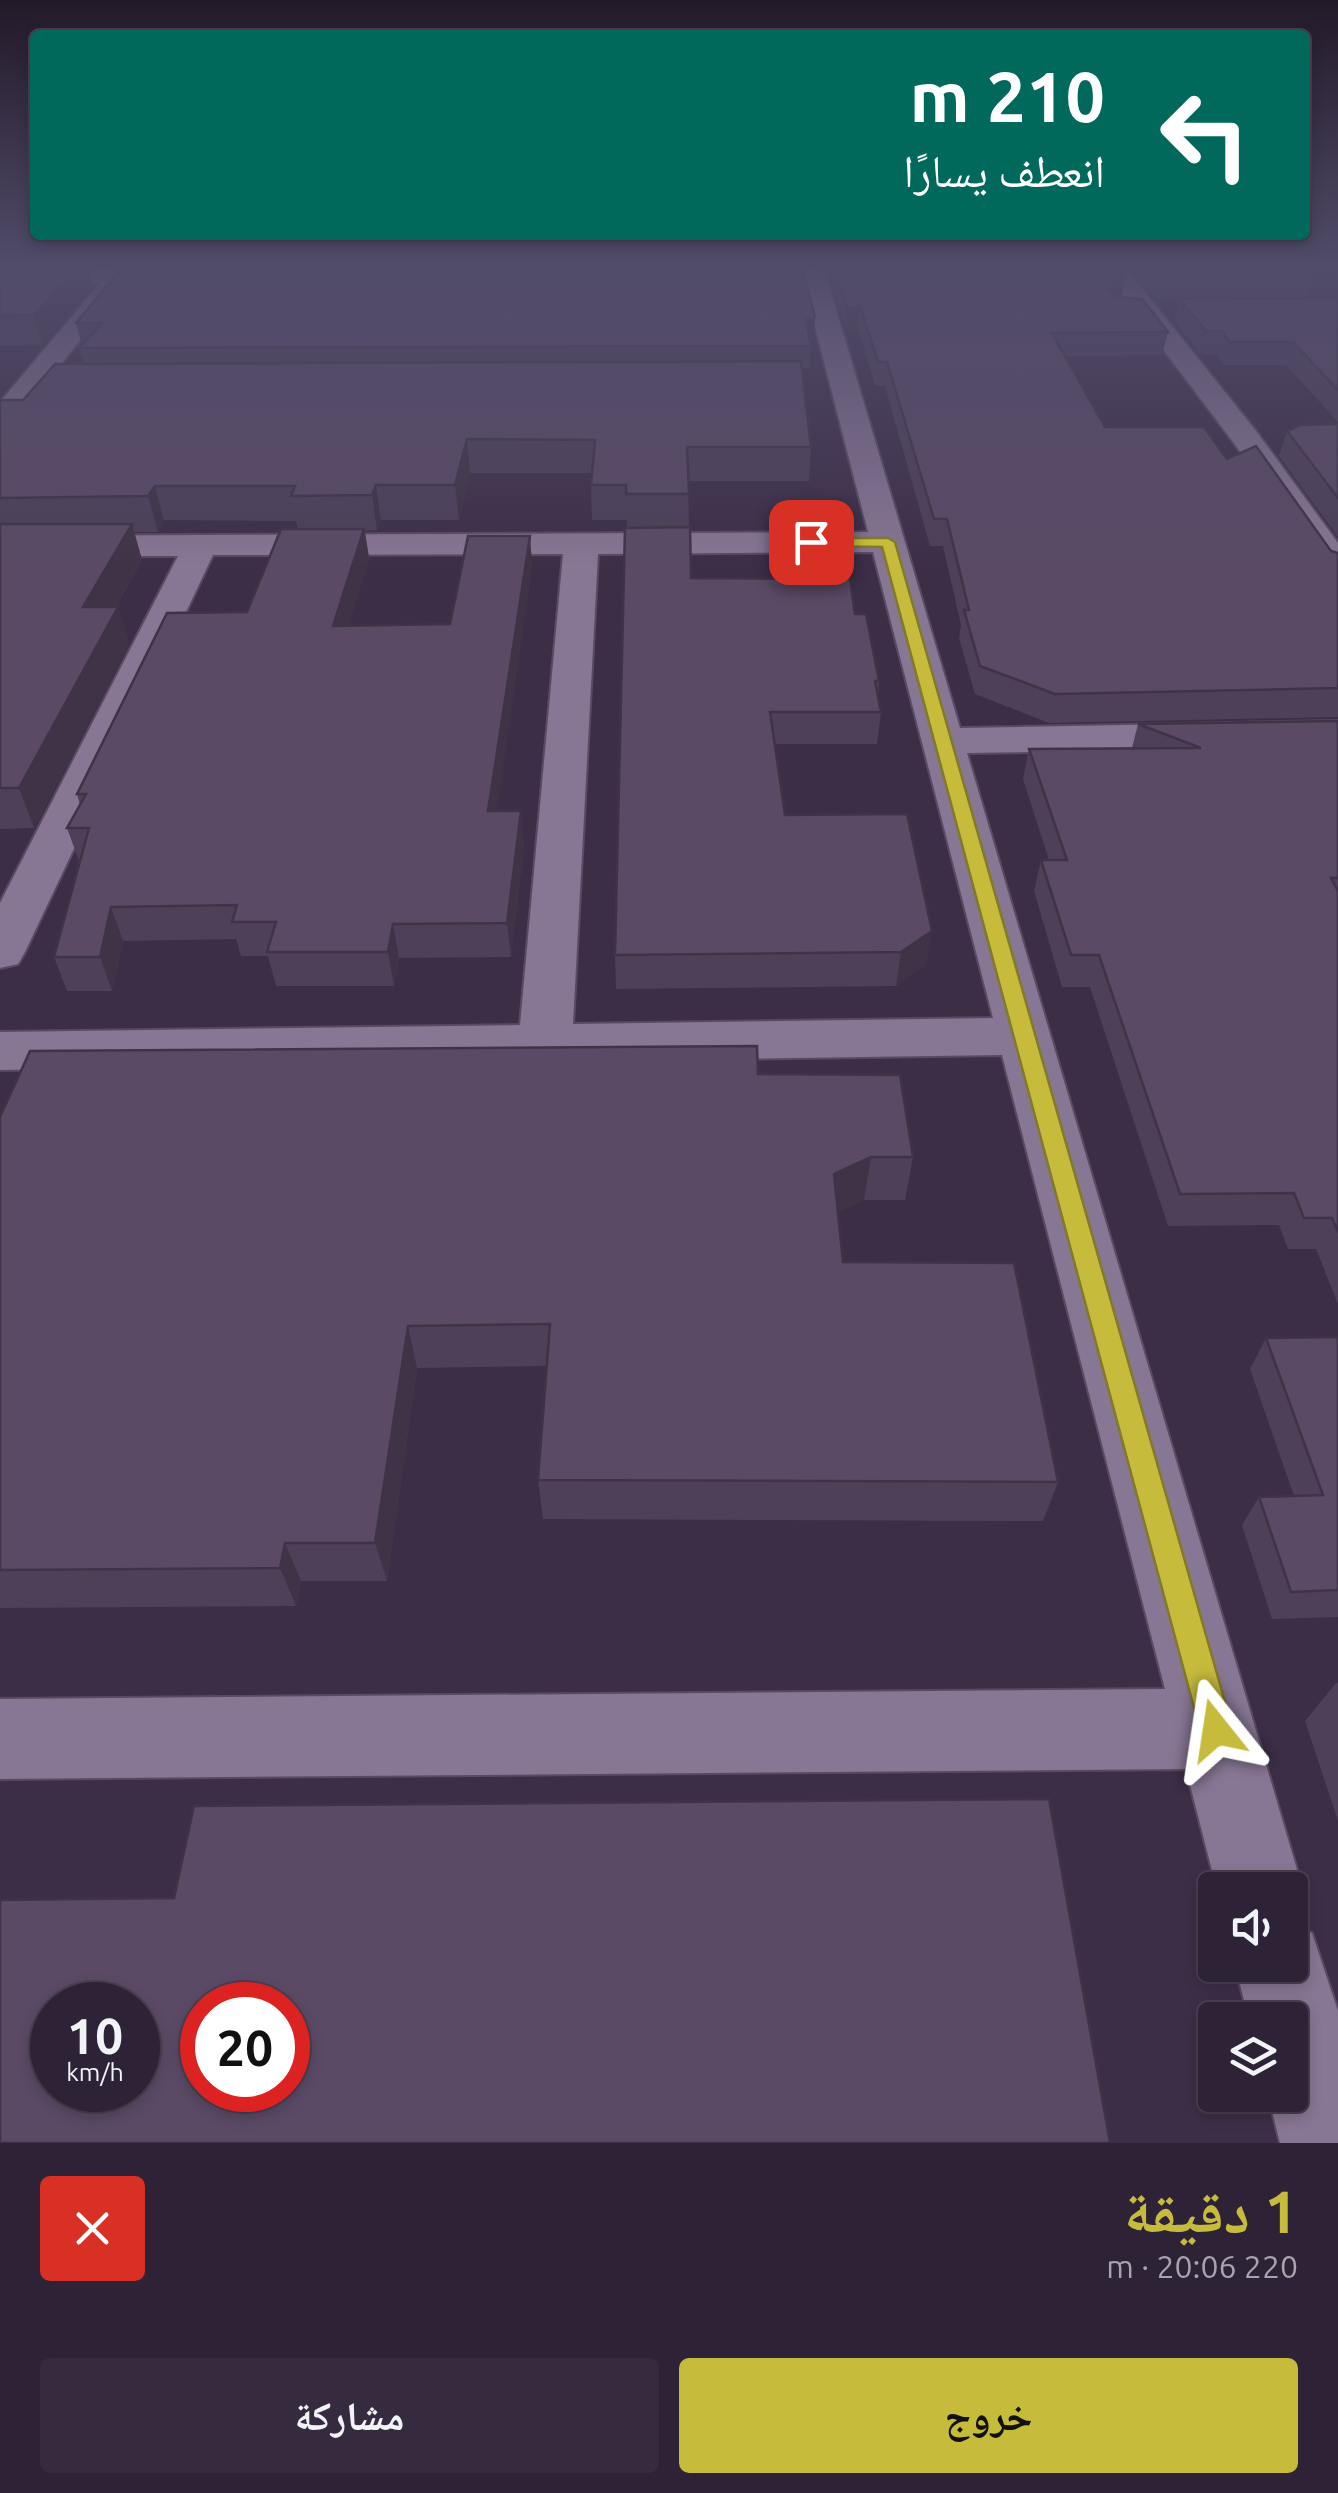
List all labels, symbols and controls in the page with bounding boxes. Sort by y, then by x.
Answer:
text: 210 m [910,57,1105,135]
icon: left [1140,70,1270,200]
text: انعطف يسارًا [903,145,1105,196]
pin [769,500,854,585]
icon: arrive [784,515,839,570]
position arrow [1164,1678,1268,1782]
map controls [1198,1872,1308,2112]
button: sound [1198,1872,1308,1982]
speed limit sign: 20 [180,1982,310,2112]
button: layers [1198,2002,1308,2112]
text: 10 [67,2007,123,2063]
text: km/h [66,2058,124,2086]
button: close [40,2176,145,2281]
text: 1 دقيقة [1124,2177,1298,2244]
text: 220 m · 20:06 [1106,2248,1298,2284]
button: مشاركة [40,2358,659,2473]
button: خروج [679,2358,1298,2473]

